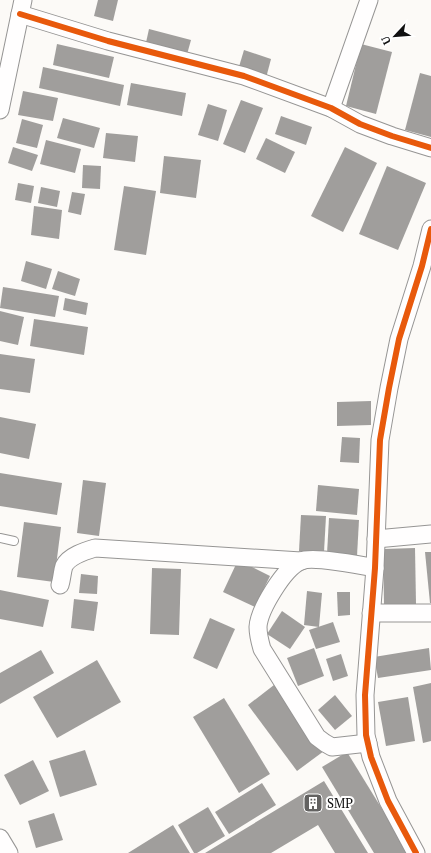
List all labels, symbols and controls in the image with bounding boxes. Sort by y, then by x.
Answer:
north arrow [375,16,415,56]
text: U [378,34,394,47]
building icon: SMP [302,792,324,814]
place label: SMP [327,794,353,812]

